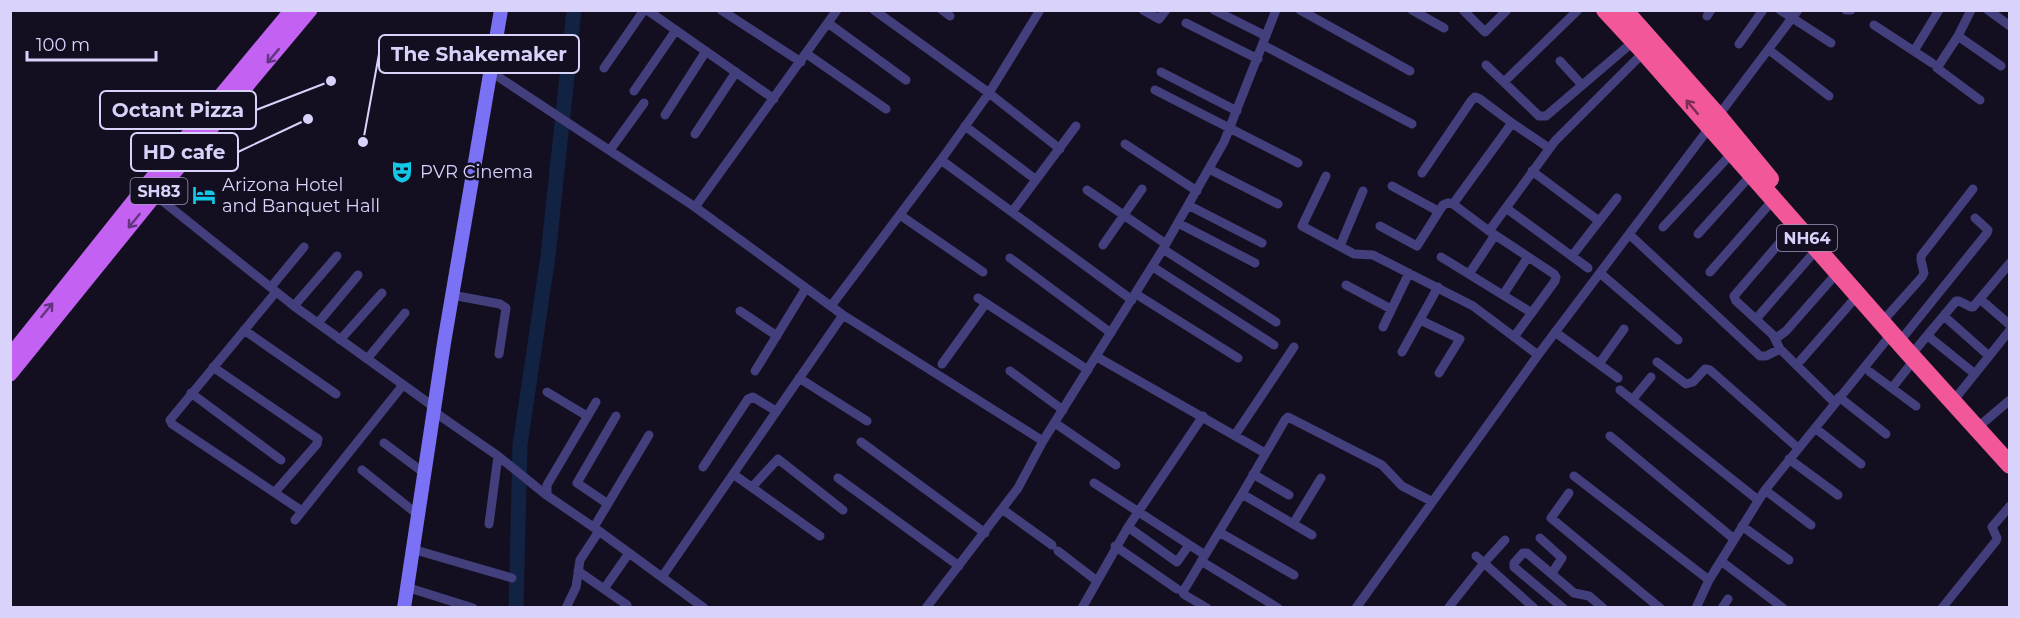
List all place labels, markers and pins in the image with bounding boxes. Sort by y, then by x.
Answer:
callout: The Shakemaker [379,35,579,73]
callout: Octant Pizza [100,91,256,129]
callout: HD cafe [131,133,238,171]
theatre icon: PVR Cinema [389,159,415,185]
place label: PVR Cinema [420,161,533,183]
place label: Arizona Hotel and Banquet Hall [222,174,380,217]
hotel icon: Arizona Hotel and Banquet Hall [191,182,217,208]

